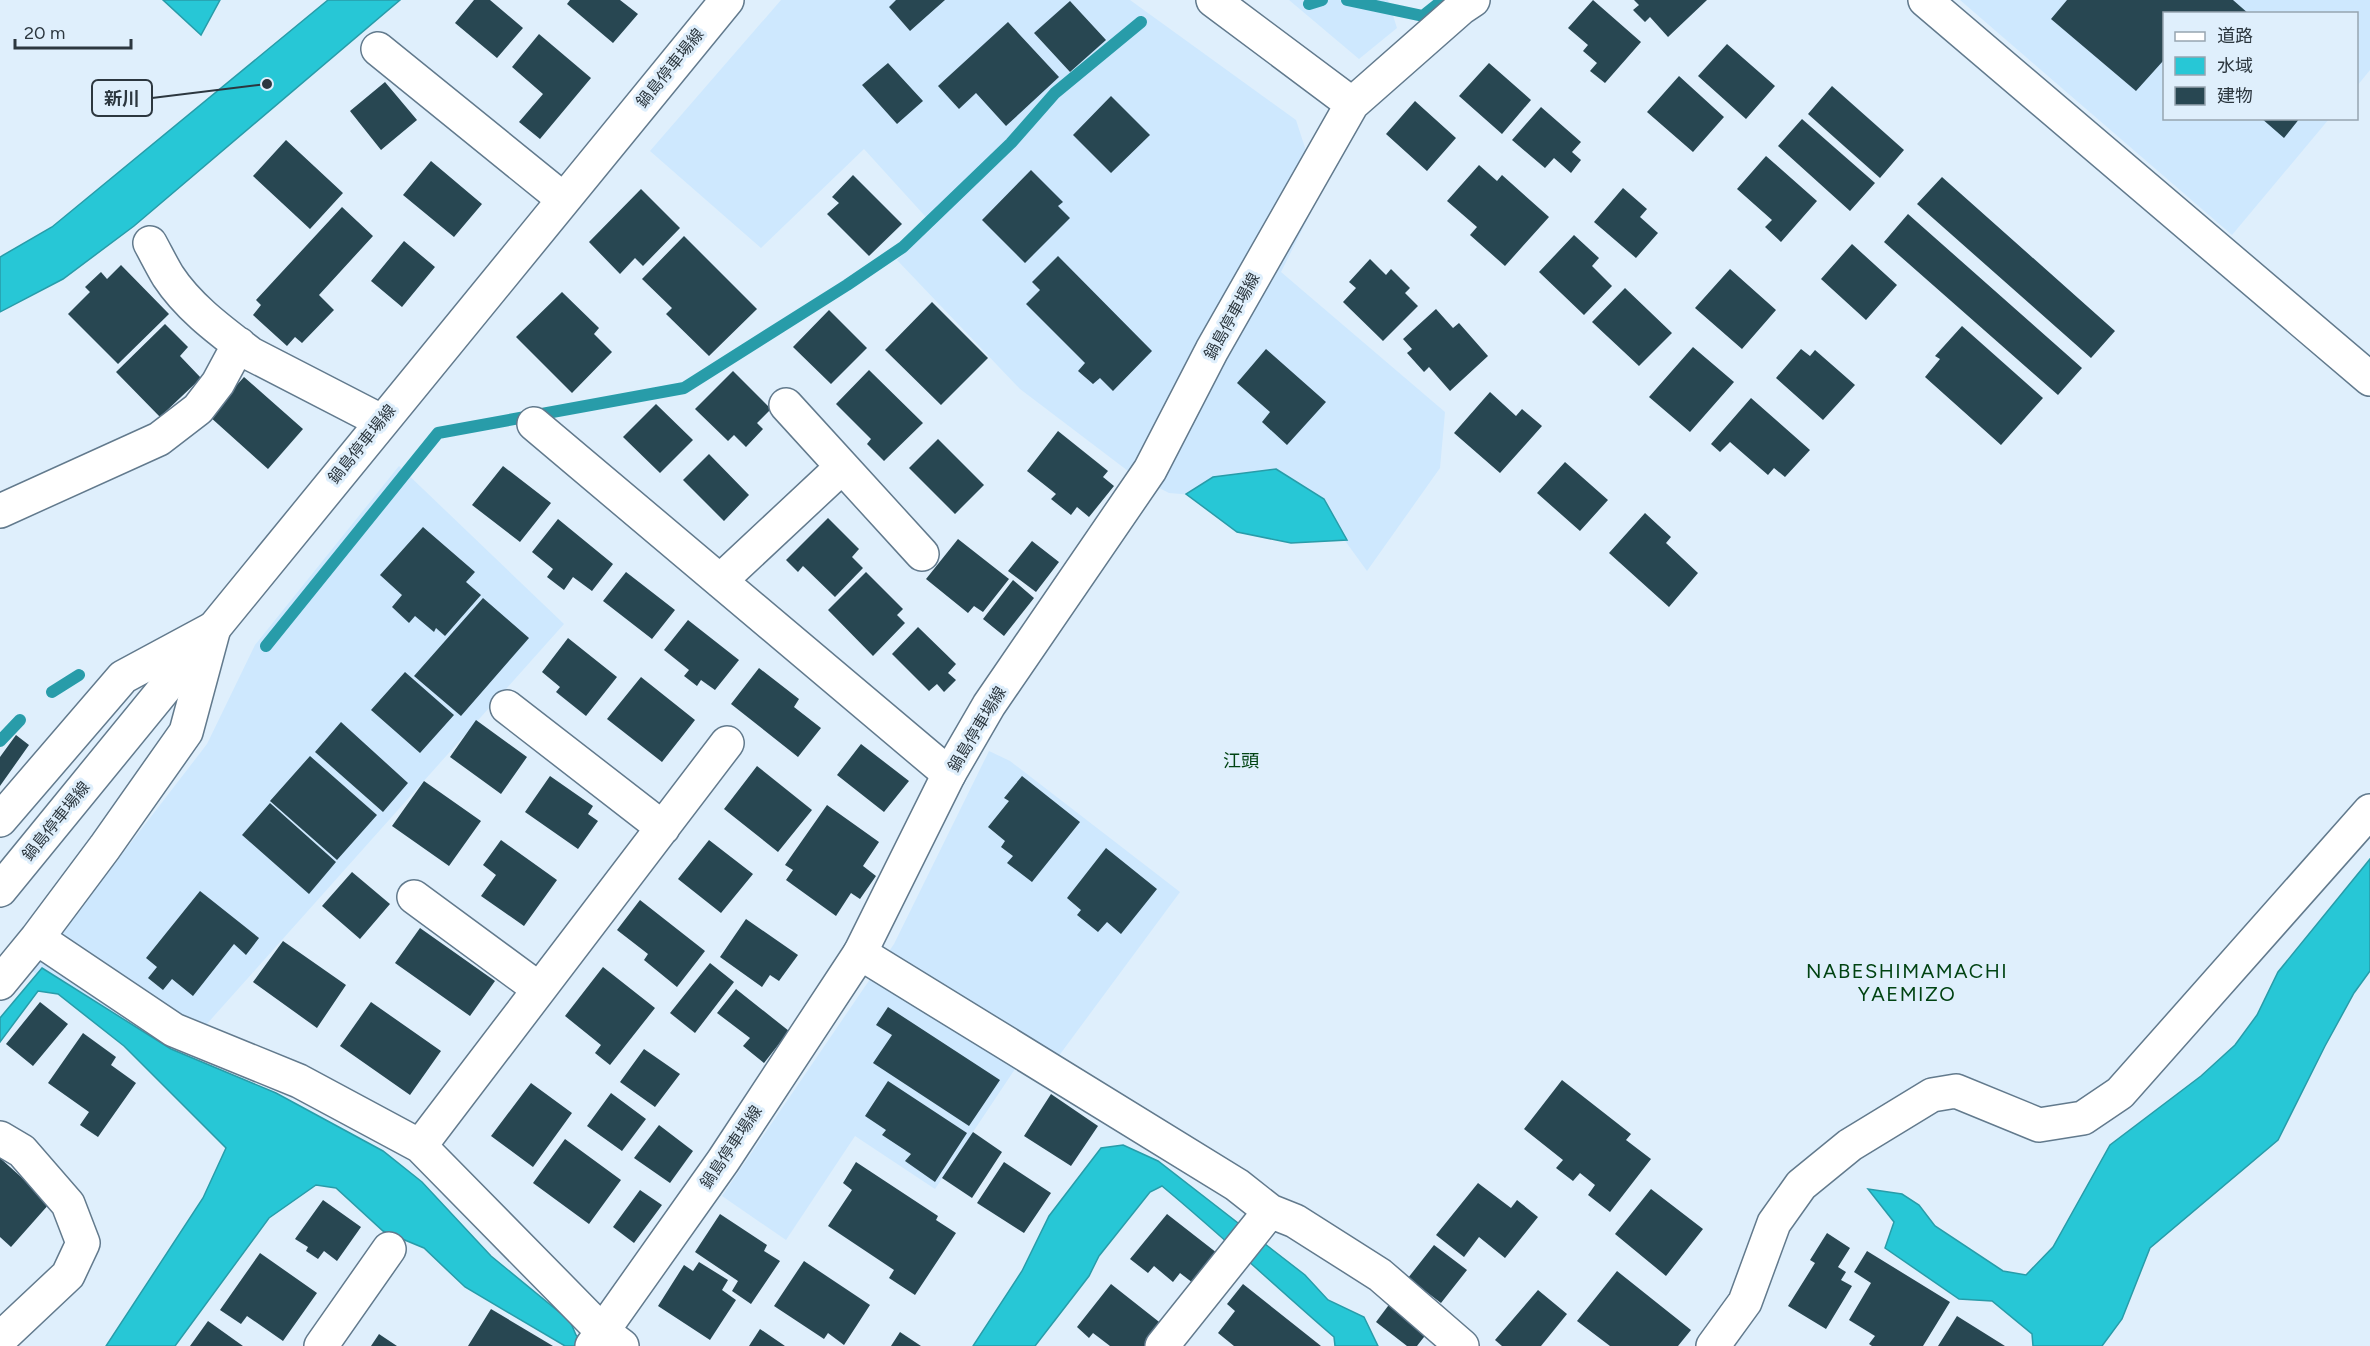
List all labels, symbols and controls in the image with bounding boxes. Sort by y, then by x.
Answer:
scale bar [15,12,130,50]
legend [2163,12,2358,120]
text: 20 m [24,22,65,44]
street label: 鍋島停車場線 [632,25,708,111]
text: 道路 [2217,25,2253,47]
text: 水域 [2217,55,2253,77]
callout: 新川 [92,80,152,116]
text: 建物 [2217,85,2253,107]
text: 新川 [104,88,140,110]
street label: 鍋島停車場線 [1200,269,1264,363]
street label: 鍋島停車場線 [324,401,400,487]
street label: 鍋島停車場線 [944,683,1010,775]
district label: 江頭 [1223,750,1259,772]
street label: 鍋島停車場線 [18,778,94,864]
district label: NABESHIMAMACHI YAEMIZO [1806,959,2008,1006]
street label: 鍋島停車場線 [696,1102,766,1192]

